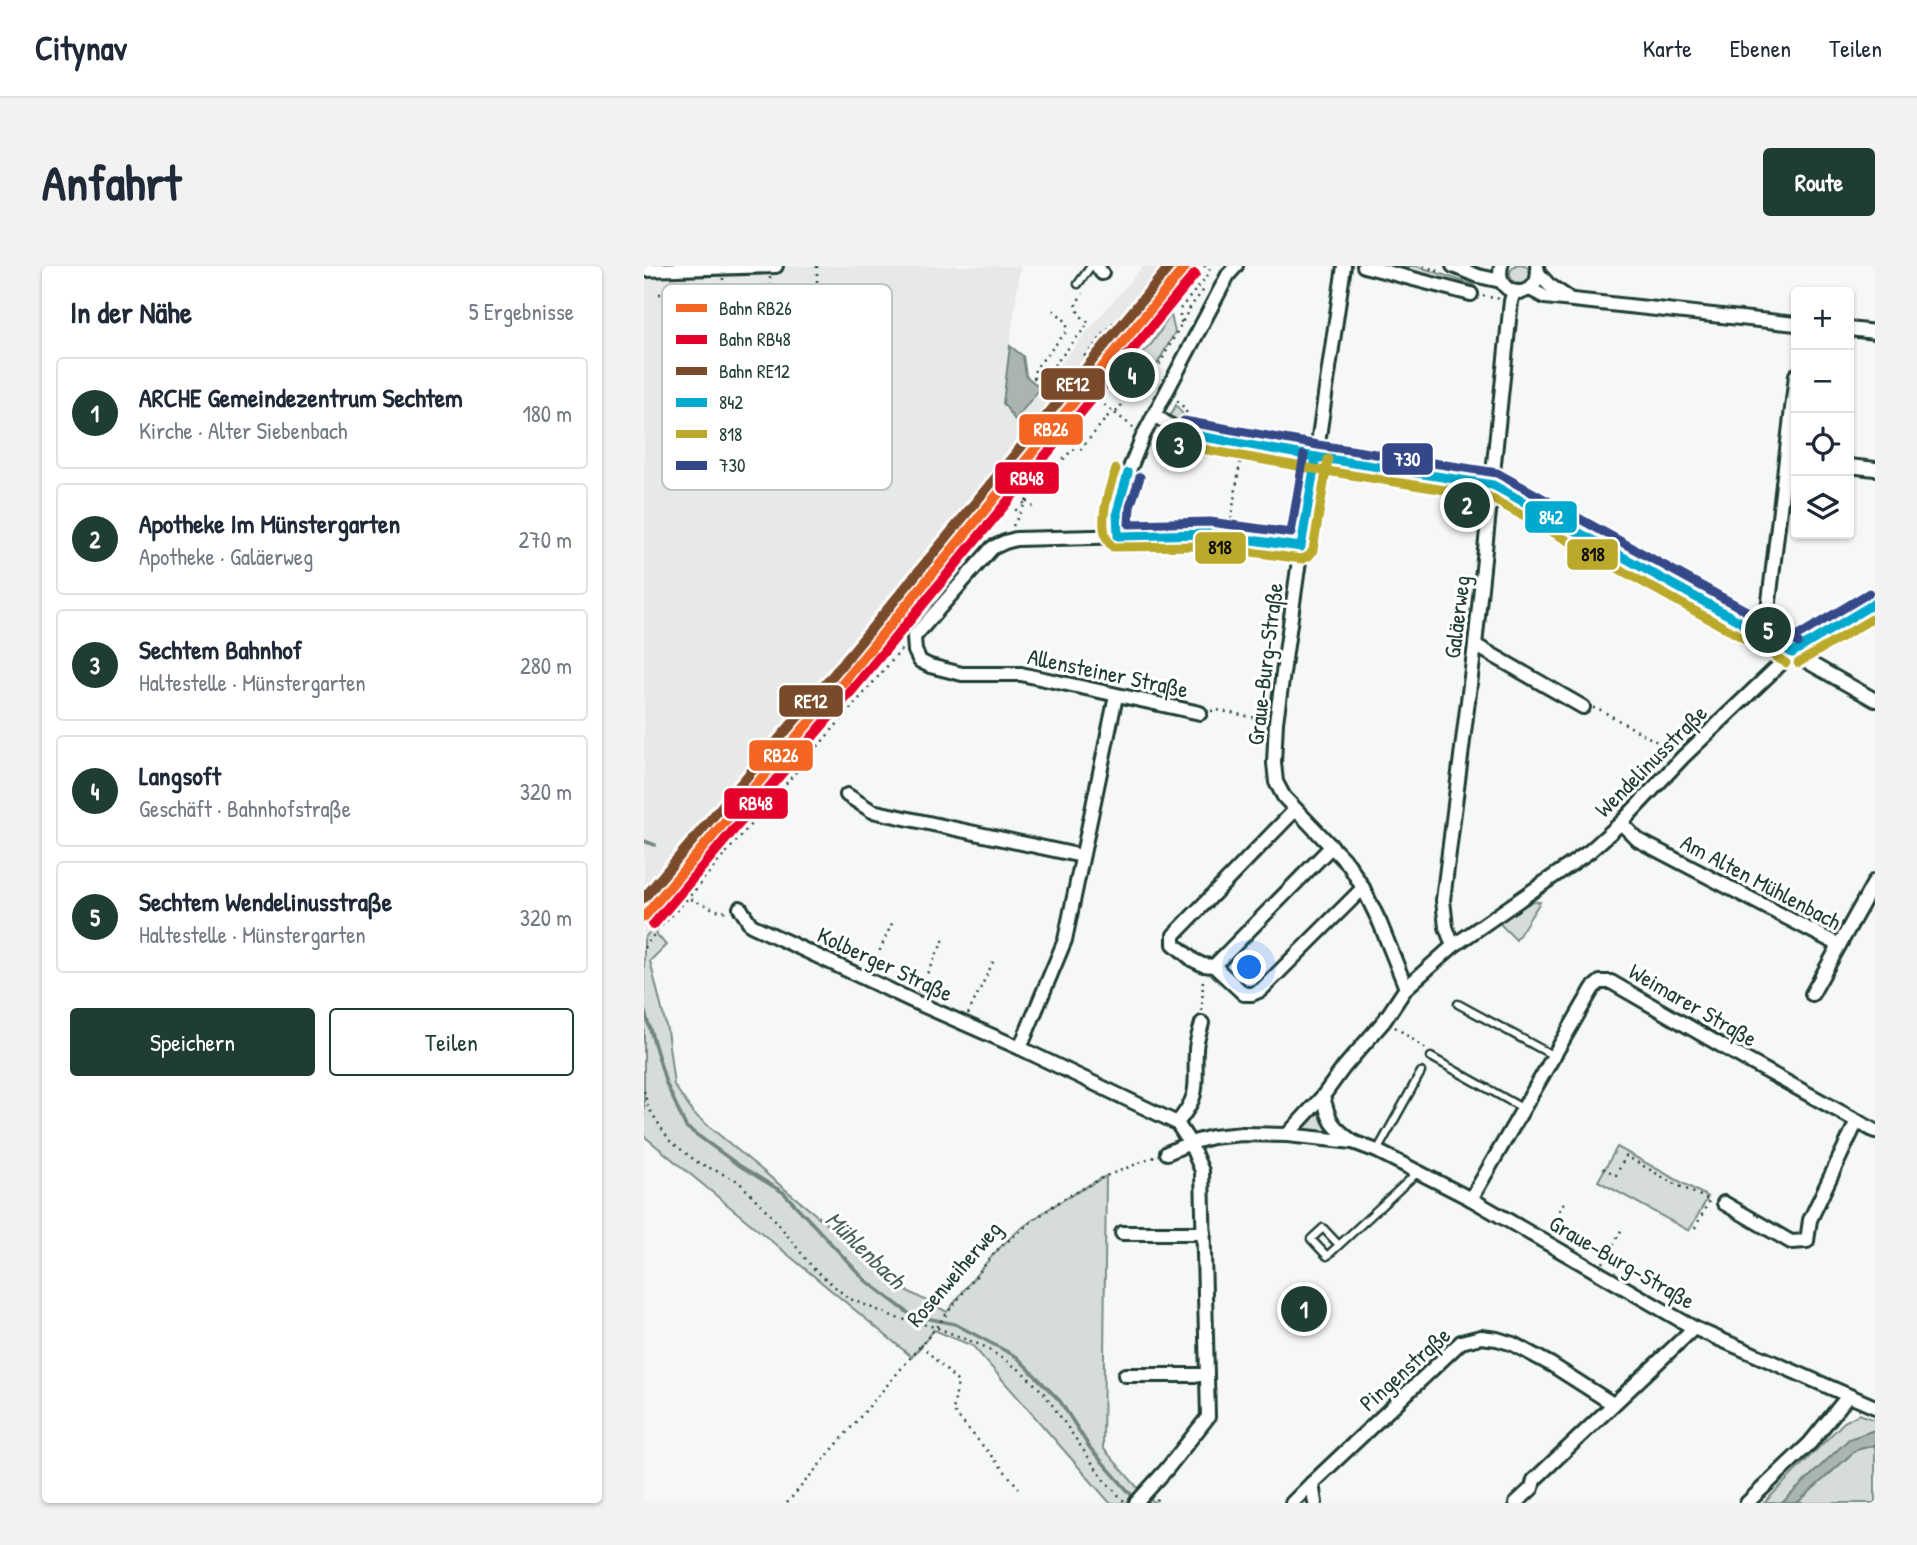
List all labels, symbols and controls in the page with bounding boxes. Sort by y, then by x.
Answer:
text: Citynav [35,26,127,70]
text: Karte [1643,32,1692,64]
text: Ebenen [1730,32,1791,64]
text: Teilen [1829,32,1882,64]
button: Route [1763,148,1875,216]
text: Anfahrt [42,149,181,215]
legend [662,284,892,490]
map controls [1791,287,1854,539]
button: + [1791,287,1854,350]
text: In der Nähe [70,292,192,332]
text: Bahn RB26 [719,295,792,321]
text: 5 Ergebnisse [469,296,574,327]
text: Bahn RB48 [719,326,791,352]
pin: 4 [1109,349,1155,401]
button: − [1791,350,1854,413]
text: Bahn RE12 [719,358,790,384]
line badge: RE12 [1040,367,1106,401]
text: RE12 [1057,371,1090,397]
text: ARCHE Gemeindezentrum Sechtem [139,380,463,415]
text: 842 [719,389,743,415]
text: 1 [91,398,99,429]
text: 180 m [522,398,572,429]
line badge: RB26 [1018,413,1084,446]
button: locate [1791,413,1854,476]
text: Kirche · Alter Siebenbach [139,415,347,446]
text: RB26 [1034,416,1069,442]
pin: 3 [1156,419,1202,471]
text: 818 [719,421,742,447]
line badge: 730 [1381,442,1434,476]
text: 730 [1393,446,1421,472]
text: 730 [719,452,745,478]
line badge: RB48 [994,461,1060,495]
text: RB48 [1010,465,1044,491]
button: layers [1791,476,1854,539]
pin: 2 [1444,479,1490,531]
line badge: 842 [1524,500,1578,534]
text: 842 [1539,504,1563,530]
text: Apotheke Im Münstergarten [139,506,400,541]
text: 2 [90,524,100,555]
text: 270 m [519,524,572,555]
line badge: 818 [1194,531,1247,565]
text: 818 [1208,534,1232,560]
line badge: 818 [1566,538,1619,571]
text: Apotheke · Galäerweg [139,541,313,572]
text: 818 [1581,541,1605,567]
street label: Galäerweg [1436,574,1477,660]
street label: Graue-Burg-Straße [1239,581,1290,747]
pin: 5 [1745,604,1791,656]
text: Sechtem Bahnhof [139,632,302,667]
street label: Allensteiner Straße [1025,640,1191,705]
text: 3 [90,650,100,681]
text: 280 m [520,650,572,681]
text: Haltestelle · Münstergarten [139,667,366,698]
line badge: RE12 [778,684,844,718]
text: RE12 [795,688,828,714]
street label: Wendelinusstraße [1588,698,1714,824]
line badge: RB26 [748,739,814,772]
text: RB26 [764,742,799,768]
text: Langsoft [139,758,221,793]
text: 4 [91,776,99,807]
text: 320 m [520,776,572,807]
line badge: RB48 [723,787,789,820]
text: RB48 [739,790,773,816]
text: Geschäft · Bahnhofstraße [139,793,351,824]
street label: Am Alten Mühlenbach [1676,826,1847,937]
text: Sechtem Wendelinusstraße [139,884,392,919]
text: 5 [90,902,100,933]
text: 320 m [520,902,572,933]
text: Haltestelle · Münstergarten [139,919,366,950]
street label: Kolberger Straße [812,919,958,1008]
your location [1232,950,1266,984]
street label: Weimarer Straße [1624,955,1763,1054]
button: Speichern [70,1008,315,1076]
button: Teilen [329,1008,574,1076]
water label: Mühlenbach [819,1203,914,1297]
street label: Graue-Burg-Straße [1544,1207,1701,1316]
street label: Rosenweiherweg [899,1214,1008,1333]
pin: 1 [1281,1283,1327,1335]
street label: Pingenstraße [1353,1320,1457,1418]

